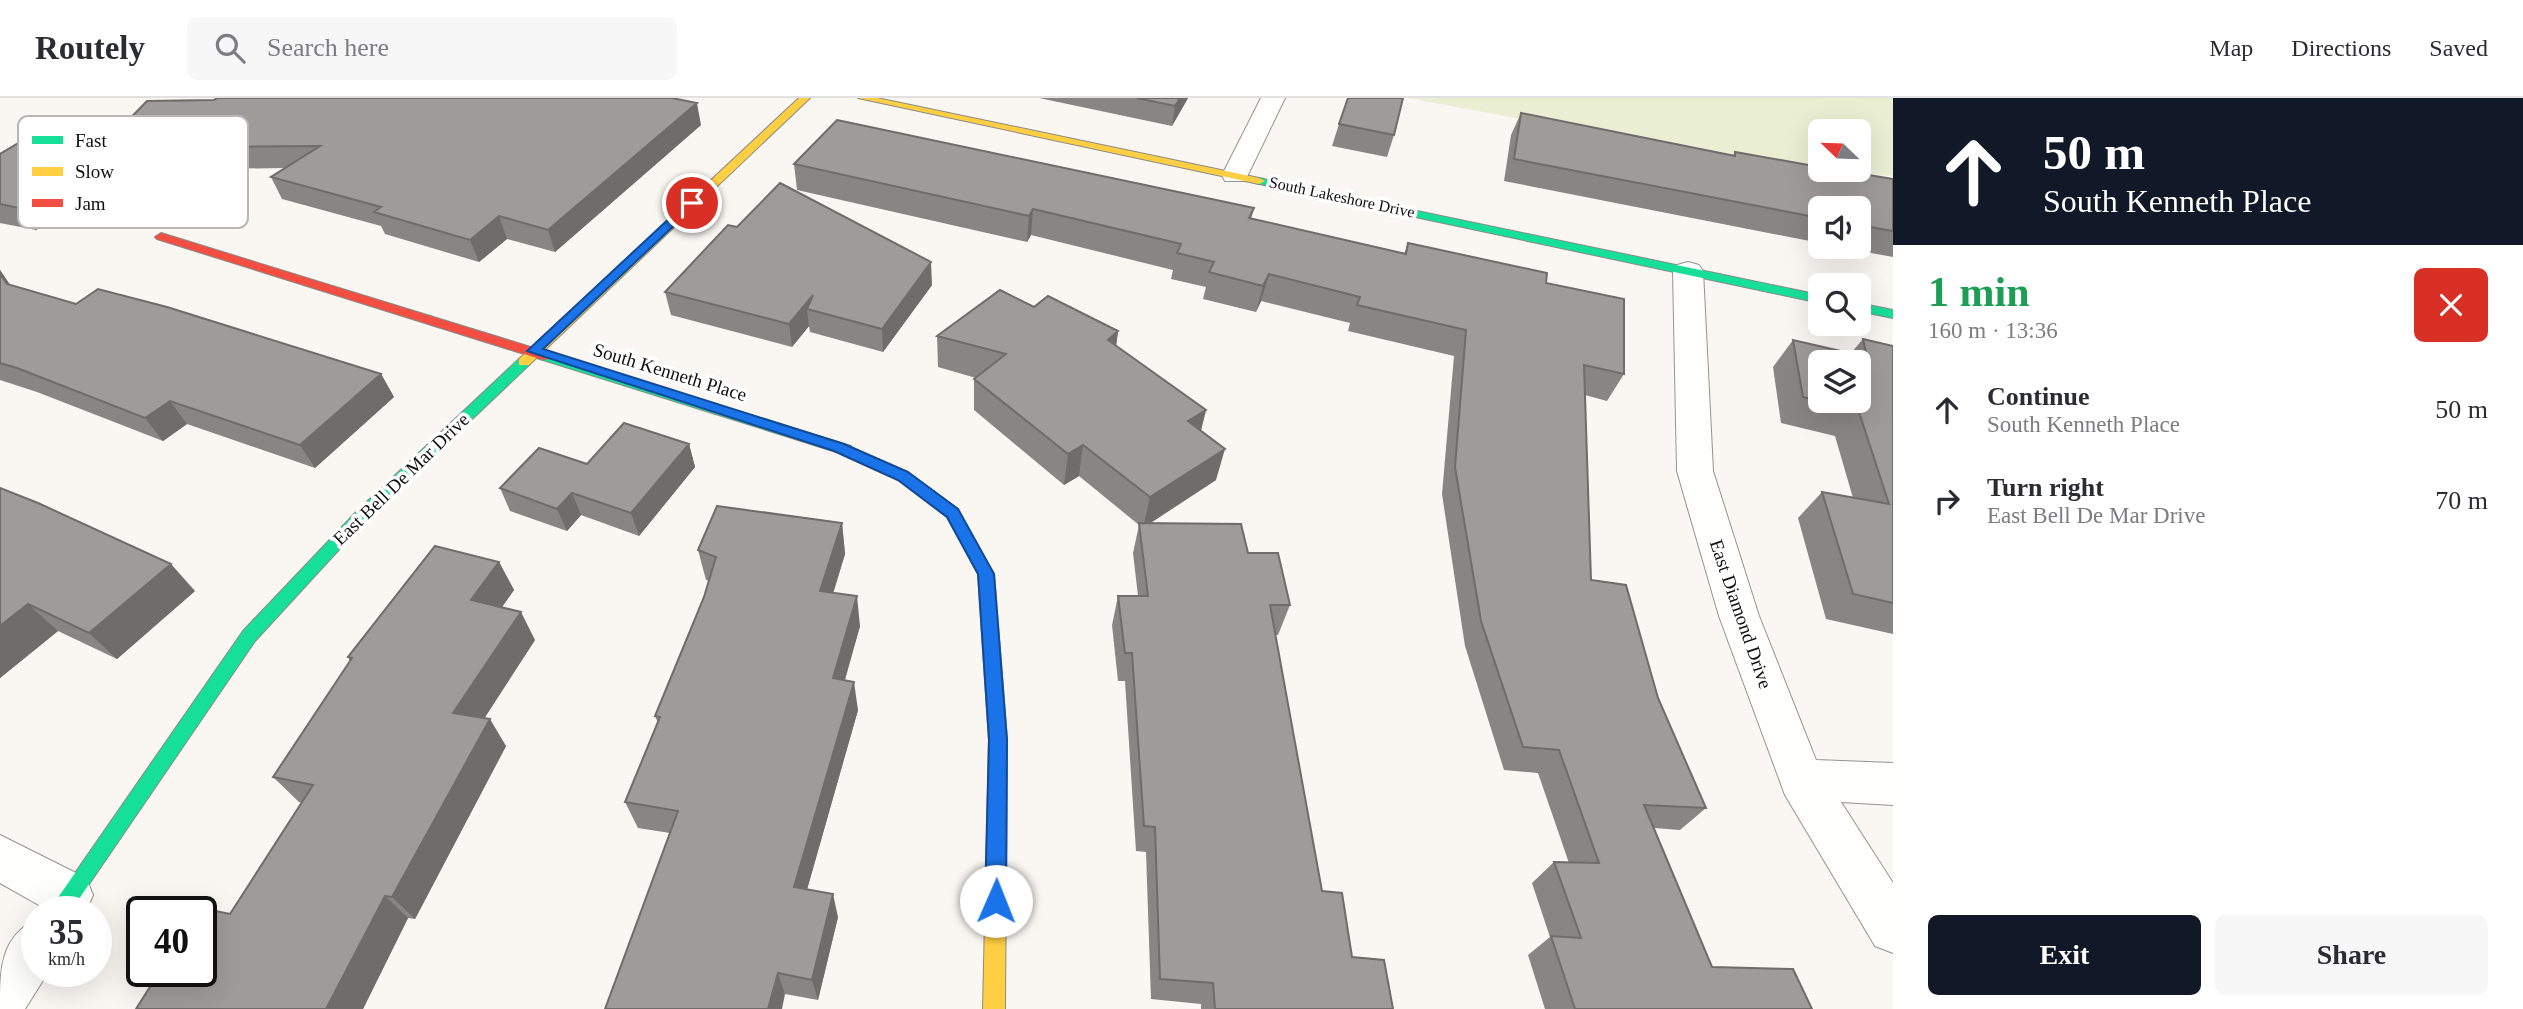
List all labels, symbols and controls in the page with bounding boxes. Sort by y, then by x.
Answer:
search box [187,17,677,80]
icon: search [211,29,249,67]
text: Routely [35,30,145,66]
text: Search here [267,33,389,62]
text: Map [2209,35,2253,61]
text: Directions [2291,35,2391,61]
text: Saved [2429,35,2488,61]
legend [18,116,248,228]
north arrow [1808,119,1871,182]
map controls [1808,119,1871,413]
text: 50 m [2043,125,2145,180]
icon: ahead [1928,126,2019,217]
text: Fast [75,130,107,151]
text: Slow [75,161,114,182]
pin [662,173,722,233]
street label: South Lakeshore Drive [1268,173,1416,221]
text: South Kenneth Place [2043,183,2311,219]
icon: arrive [673,184,711,222]
text: Jam [75,193,106,214]
button: sound [1808,196,1871,259]
button: close [2414,268,2488,342]
text: 1 min [1928,269,2030,315]
button: search [1808,273,1871,336]
text: 160 m · 13:36 [1928,318,2058,343]
street label: South Kenneth Place [591,339,749,405]
button: layers [1808,350,1871,413]
text: Continue [1987,382,2090,411]
icon: ahead [1928,391,1966,429]
text: 50 m [2435,395,2488,424]
street label: East Bell De Mar Drive [329,409,473,549]
text: South Kenneth Place [1987,412,2180,437]
text: Turn right [1987,473,2104,502]
icon: right [1928,482,1966,520]
text: 70 m [2435,486,2488,515]
text: East Bell De Mar Drive [1987,503,2205,528]
street label: East Diamond Drive [1706,537,1776,691]
position arrow [959,864,1033,938]
speed limit sign: 40 [126,896,217,987]
text: 35 [49,913,84,952]
button: Exit [1928,915,2201,995]
button: Share [2215,915,2488,995]
text: km/h [48,949,85,969]

